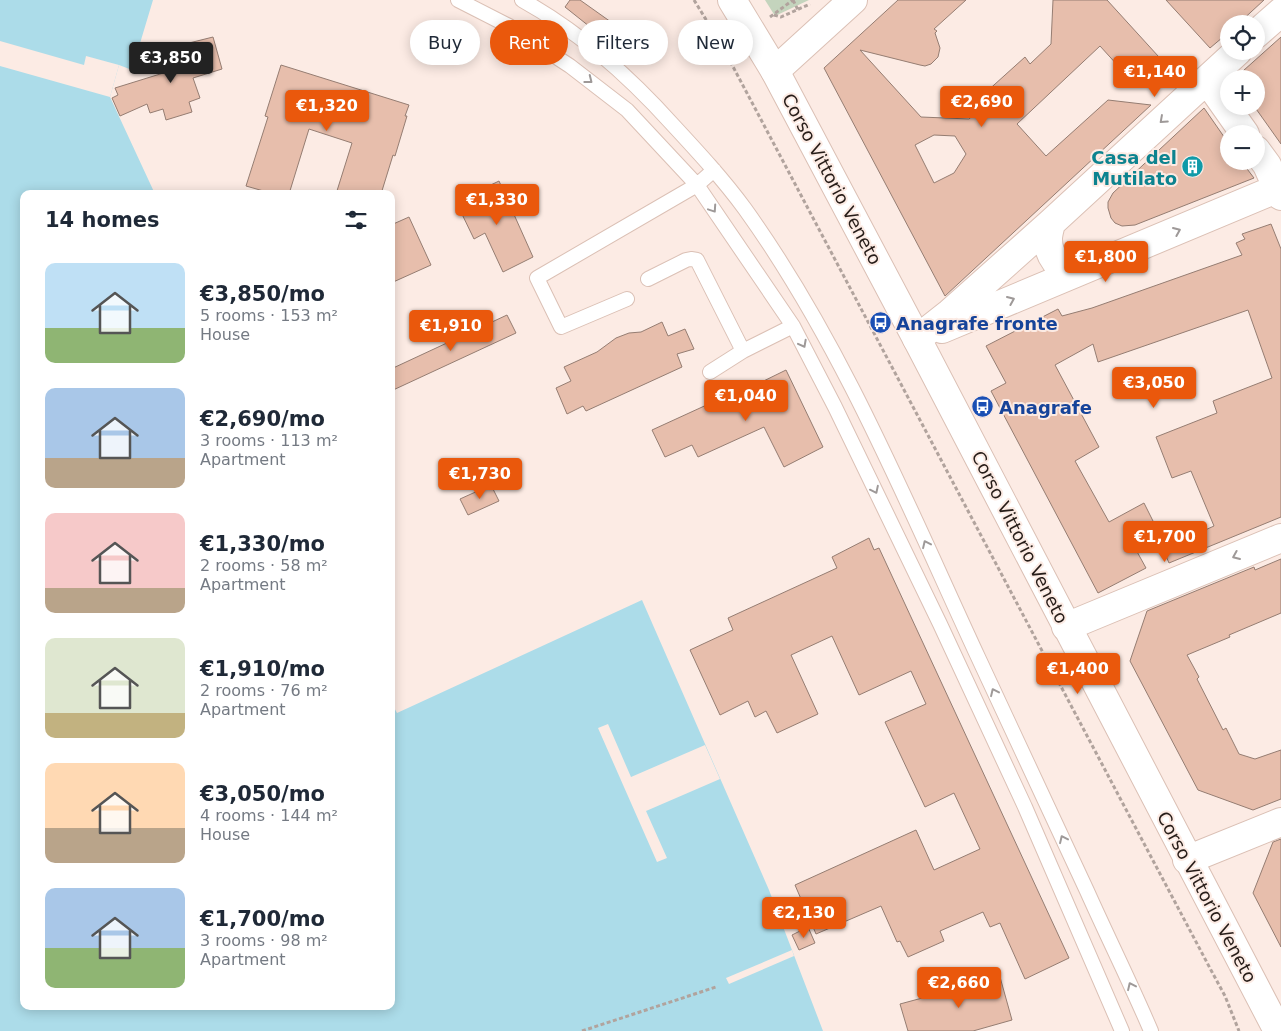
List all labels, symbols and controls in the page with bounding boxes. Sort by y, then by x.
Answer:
map controls [1220,15,1265,170]
button: locate [1220,15,1265,60]
chip: Buy [410,20,480,65]
chip: Rent [490,20,568,65]
chip: Filters [578,20,668,65]
chip: New [678,20,753,65]
pin: €3,850 [130,42,212,84]
text: €3,850 [140,48,202,67]
pin: €1,140 [1114,56,1196,98]
text: €1,140 [1124,62,1186,81]
button: + [1220,70,1265,115]
one-way arrow [583,74,592,83]
pin: €2,690 [941,86,1023,128]
pin: €1,320 [286,90,368,132]
street label: Corso Vittorio Veneto [778,90,886,268]
text: €2,690 [951,92,1013,111]
text: €1,320 [296,96,358,115]
one-way arrow [1160,114,1169,123]
button: − [1220,125,1265,170]
place label: Casa del Mutilato [1091,147,1177,189]
building icon: Casa del Mutilato [1181,155,1205,179]
pin: €1,330 [456,184,538,226]
text: €1,330 [466,190,528,209]
one-way arrow [707,203,716,212]
icon: filters [342,206,370,234]
text: 14 homes [45,208,160,232]
one-way arrow [1172,226,1181,237]
pin: €1,800 [1065,240,1147,283]
text: €1,800 [1075,247,1137,266]
text: €3,850/mo [200,282,325,306]
icon: home [85,283,145,343]
one-way arrow [1006,296,1015,307]
text: 5 rooms · 153 m² [200,306,338,325]
pin: €1,910 [410,310,492,352]
bus stop icon: Anagrafe fronte [868,311,892,335]
place label: Anagrafe fronte [896,313,1058,334]
text: €1,910 [420,316,482,335]
text: House [200,325,250,344]
one-way arrow [797,339,807,348]
pin: €3,050 [1113,366,1195,409]
text: €3,050 [1123,373,1185,392]
pin: €1,040 [705,380,787,422]
text: €1,040 [715,386,777,405]
bus stop icon: Anagrafe [971,395,995,419]
place label: Anagrafe [999,397,1092,418]
text: €2,690/mo [200,407,325,431]
icon: home [85,408,145,468]
text: 3 rooms · 113 m² [200,431,338,450]
street label: Corso Vittorio Veneto [967,447,1073,627]
text: Apartment [200,450,286,469]
pin: €1,730 [439,458,521,500]
text: €1,730 [449,464,511,483]
one-way arrow [869,484,879,493]
pin: €1,700 [1124,520,1206,563]
text: €1,700 [1134,527,1196,546]
text: €1,330/mo [200,532,325,556]
icon: home [85,533,145,593]
one-way arrow [921,540,932,549]
one-way arrow [1232,550,1241,561]
text: 2 rooms · 58 m² [200,556,328,575]
text: Apartment [200,575,286,594]
pin: €1,400 [1037,652,1119,695]
text: €1,910/mo [200,657,325,681]
icon: home [85,658,145,718]
text: €1,400 [1047,659,1109,678]
text: 2 rooms · 76 m² [200,681,328,700]
one-way arrow [990,688,1000,697]
text: Apartment [200,700,286,719]
text: €3,050/mo [200,782,325,806]
icon: home [85,783,145,843]
text: 4 rooms · 144 m² [200,806,338,825]
street label: Corso Vittorio Veneto [1153,808,1261,986]
text: House [200,825,250,844]
one-way arrow [1058,835,1069,844]
pin: €2,130 [763,896,845,939]
text: €2,130 [773,903,835,922]
text: €1,700/mo [200,907,325,931]
icon: home [85,908,145,968]
text: 3 rooms · 98 m² [200,931,328,950]
text: Apartment [200,950,286,969]
pin: €2,660 [918,966,1000,1009]
text: €2,660 [928,973,990,992]
one-way arrow [1127,983,1137,992]

